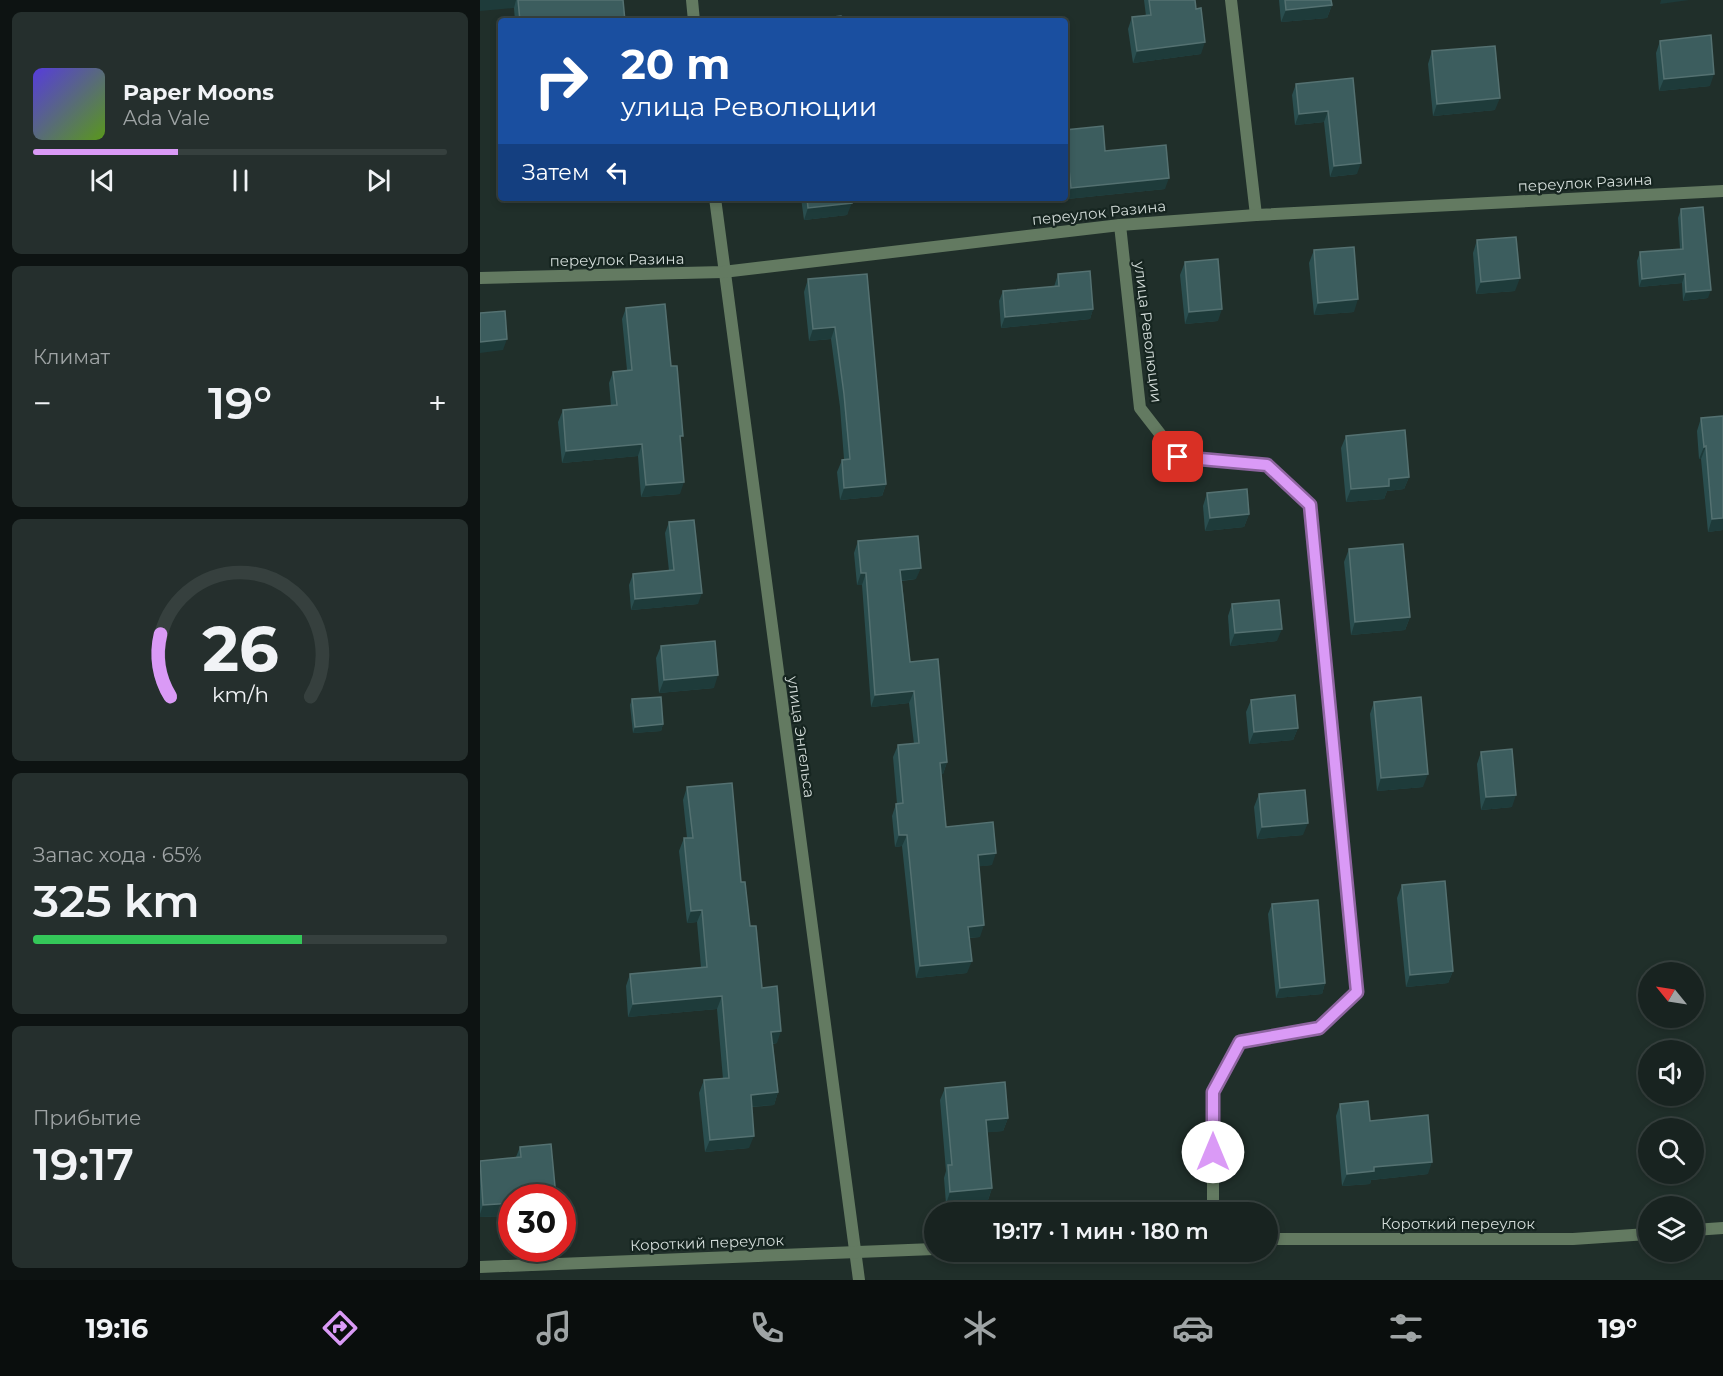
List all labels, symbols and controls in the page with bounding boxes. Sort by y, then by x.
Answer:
text: 20 m [621,38,730,90]
icon: right [522,42,600,120]
text: Paper Moons [123,79,274,106]
text: улица Революции [621,90,877,123]
text: Ada Vale [123,106,210,130]
icon: left [601,156,634,189]
text: Затем [522,159,589,186]
icon: previous [86,164,119,197]
icon: pause [224,164,257,197]
icon: next [362,164,395,197]
street label: переулок Разина [1517,169,1653,196]
street label: переулок Разина [1031,196,1167,229]
street label: переулок Разина [549,249,685,270]
street label: улица Революции [1130,259,1167,404]
text: Климат [33,345,110,369]
text: 19° [208,375,272,430]
text: − [33,383,52,423]
text: + [428,383,447,423]
pin [1152,431,1203,482]
icon: arrive [1161,440,1194,473]
text: 26 [202,611,278,687]
street label: улица Энгельса [783,674,819,799]
text: km/h [211,681,269,707]
text: Запас хода · 65% [33,843,202,867]
text: 325 km [33,873,200,928]
north arrow [1638,962,1704,1028]
map controls [1638,962,1704,1262]
button: sound [1638,1040,1704,1106]
text: Прибытие [33,1106,141,1130]
button: search [1638,1118,1704,1184]
position arrow [1181,1120,1245,1184]
text: 19:17 [33,1136,134,1191]
speed limit sign: 30 [498,1184,576,1262]
button: layers [1638,1196,1704,1262]
street label: Короткий переулок [1381,1214,1535,1233]
text: 19:17 · 1 мин · 180 m [993,1218,1209,1245]
street label: Короткий переулок [630,1230,785,1255]
icon: directions [319,1307,361,1349]
icon: music [533,1307,575,1349]
icon: phone [746,1307,788,1349]
icon: climate [959,1307,1001,1349]
icon: car [1172,1307,1214,1349]
icon: filters [1385,1307,1427,1349]
text: 19:16 [86,1312,148,1345]
text: 19° [1598,1312,1637,1345]

